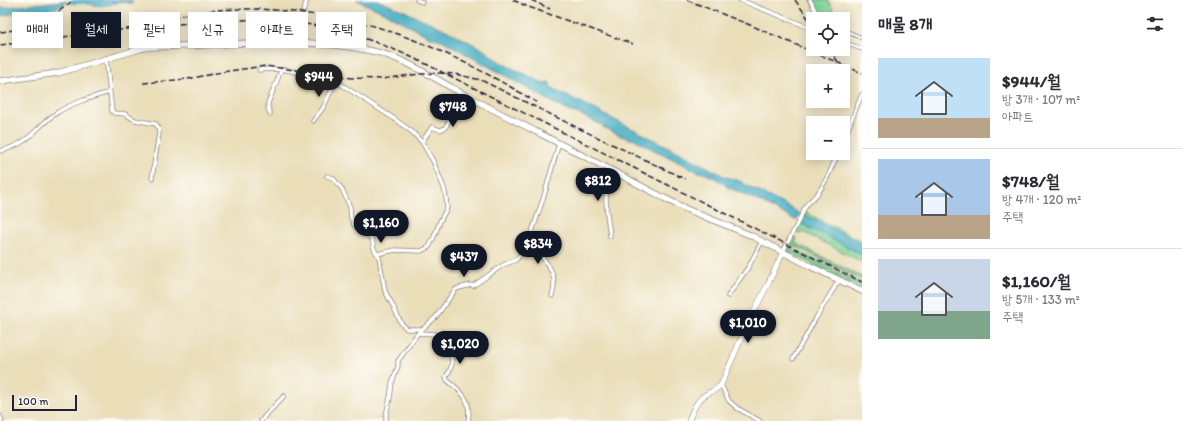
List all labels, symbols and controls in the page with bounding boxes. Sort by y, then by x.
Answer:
chip: 매매 [12,12,63,48]
chip: 월세 [71,12,121,48]
chip: 필터 [129,12,180,48]
chip: 신규 [188,12,238,48]
chip: 아파트 [246,12,308,48]
chip: 주택 [316,12,366,48]
map controls [806,12,850,160]
button: locate [806,12,850,56]
icon: filters [1144,13,1166,35]
text: 매물 8개 [878,14,932,34]
pin: $944 [295,64,343,98]
button: + [806,64,850,108]
text: $944 [304,69,334,84]
text: $944/월 [1002,71,1061,91]
icon: home [910,74,958,122]
text: 방 3개 · 107 m² [1002,92,1080,107]
pin: $748 [429,94,477,128]
text: $748 [439,99,467,114]
text: 아파트 [1002,109,1033,124]
button: − [806,116,850,160]
pin: $812 [574,168,622,202]
text: $748/월 [1002,171,1059,191]
text: $812 [585,173,611,188]
icon: home [910,175,958,223]
text: 방 4개 · 120 m² [1002,192,1081,207]
text: 주택 [1002,209,1023,224]
pin: $1,160 [348,210,414,244]
text: $1,160 [363,215,399,230]
pin: $834 [514,231,562,265]
text: $834 [524,236,552,251]
pin: $437 [440,244,488,278]
text: $437 [450,249,478,264]
text: $1,160/월 [1002,271,1071,291]
icon: home [910,275,958,323]
text: 방 5개 · 133 m² [1002,292,1080,307]
text: 주택 [1002,309,1023,324]
pin: $1,010 [715,310,781,344]
text: $1,010 [729,315,767,330]
pin: $1,020 [427,331,493,365]
text: $1,020 [441,336,479,351]
scale bar [12,393,77,412]
text: 100 m [18,395,48,408]

